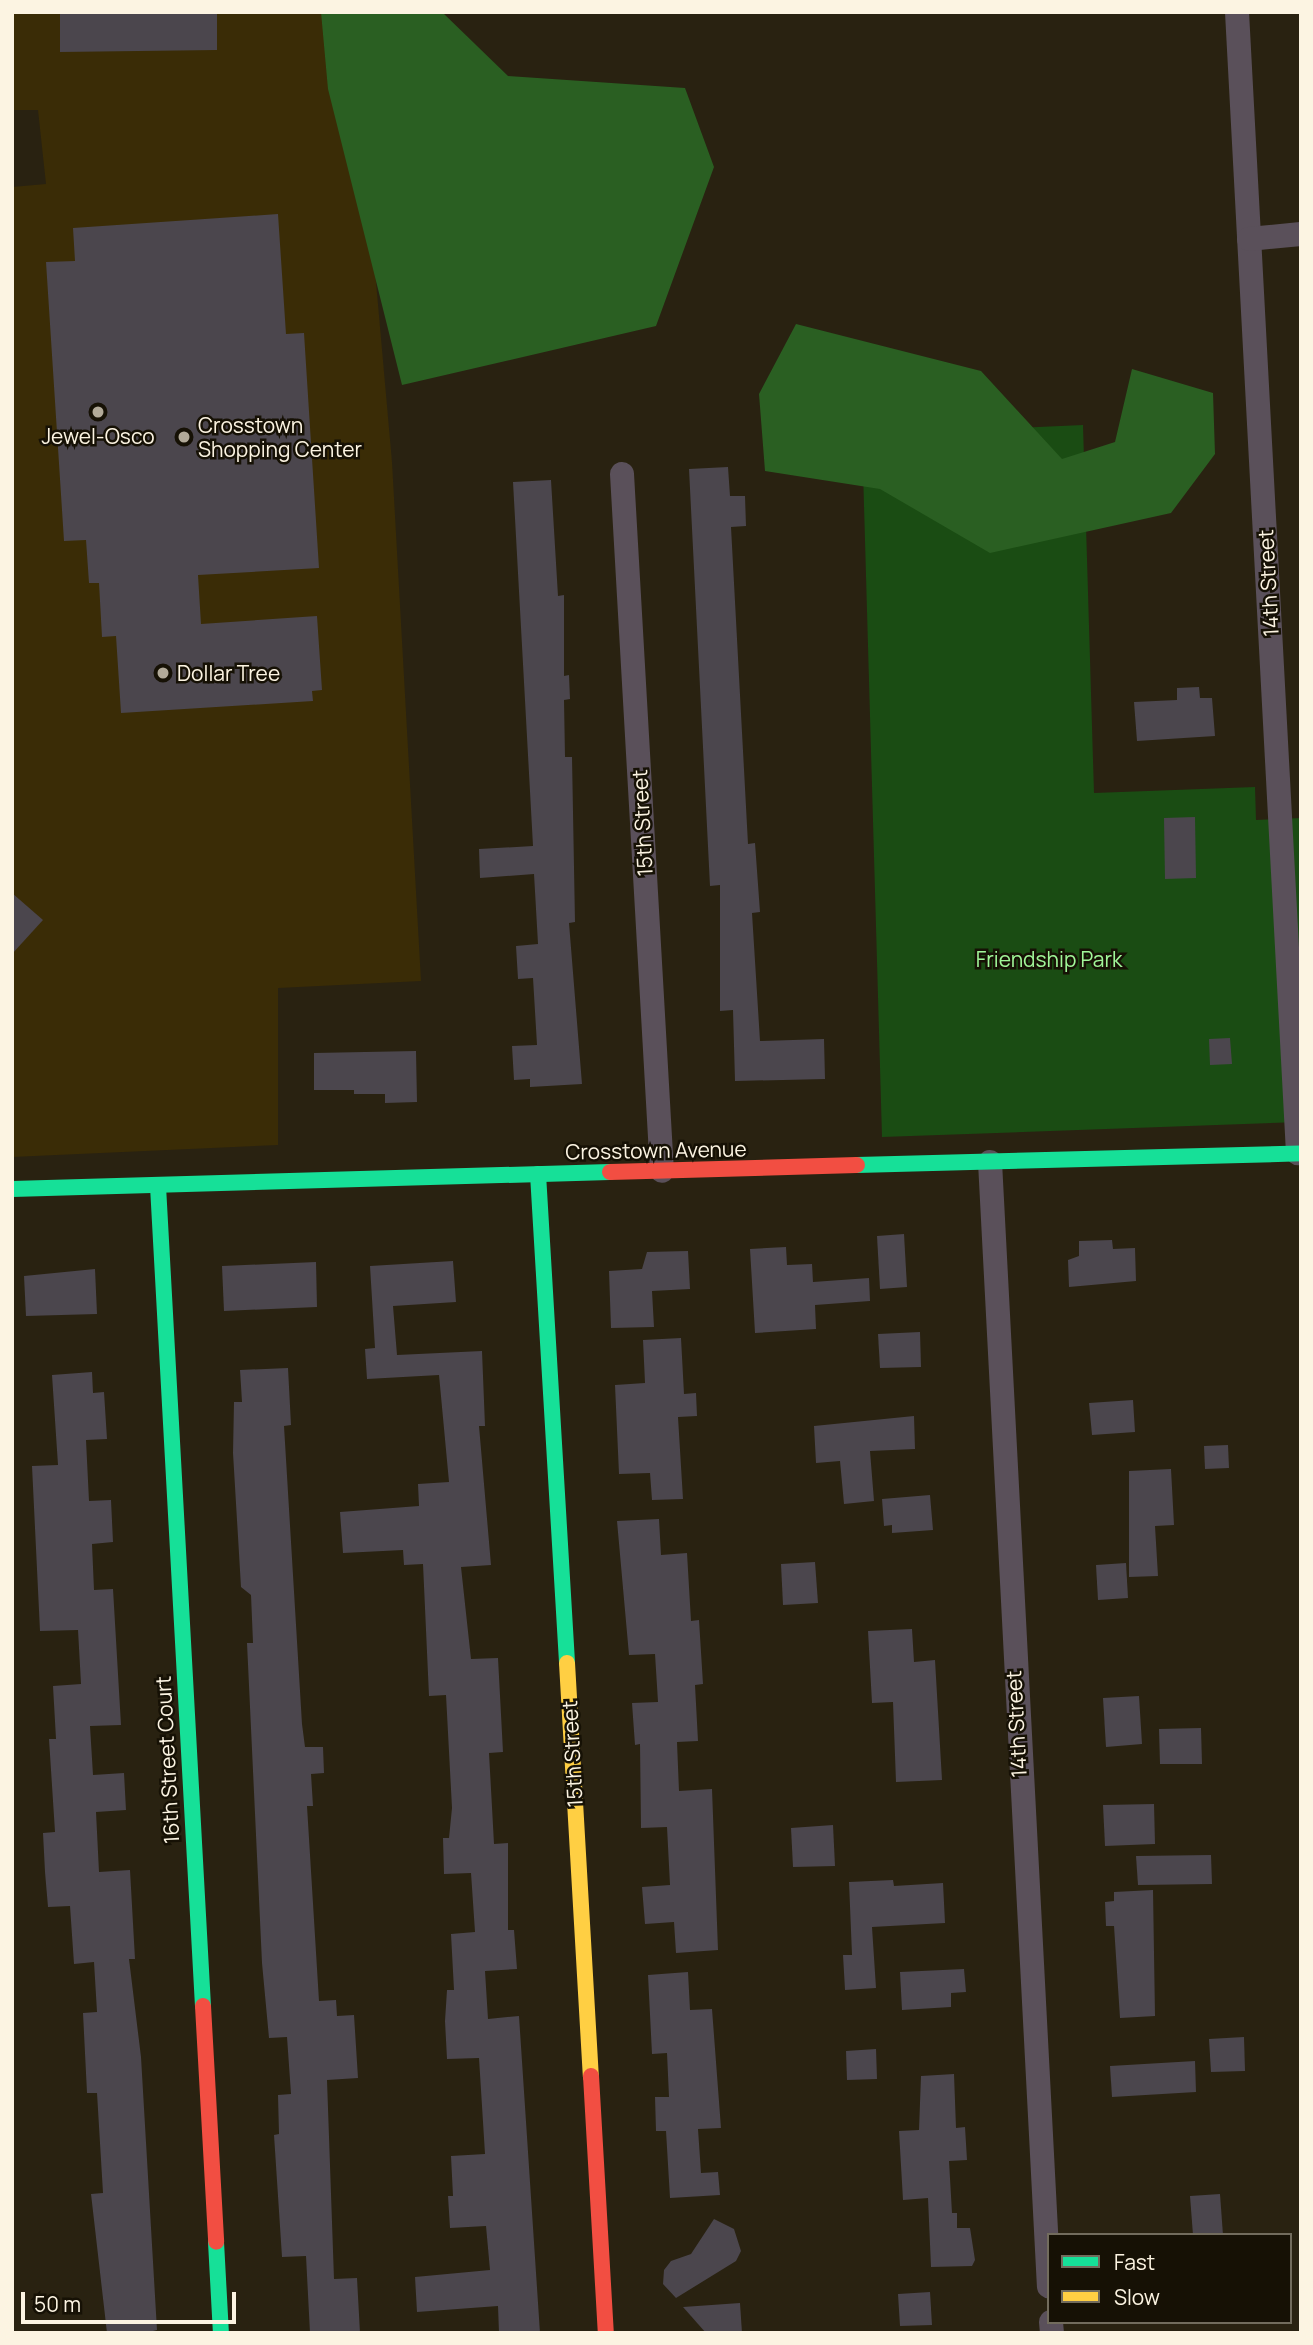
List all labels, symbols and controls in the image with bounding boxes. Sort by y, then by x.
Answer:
marker: Jewel-Osco [90,404,106,420]
place label: Crosstown Shopping Center [198,412,362,462]
place label: Jewel-Osco [41,423,155,449]
marker: Crosstown Shopping Center [176,429,192,445]
street label: 14th Street [1253,529,1283,637]
place label: Dollar Tree [177,660,280,686]
marker: Dollar Tree [155,665,171,681]
street label: 15th Street [627,769,657,877]
park label: Friendship Park [976,946,1122,972]
street label: Crosstown Avenue [565,1136,747,1164]
street label: 14th Street [1001,1670,1031,1778]
street label: 16th Street Court [150,1675,184,1845]
street label: 15th Street [557,1700,587,1808]
legend [1047,2233,1292,2324]
text: Fast [1114,2248,1155,2276]
scale bar [24,2278,240,2322]
text: Slow [1114,2283,1160,2311]
text: 50 m [34,2290,81,2318]

